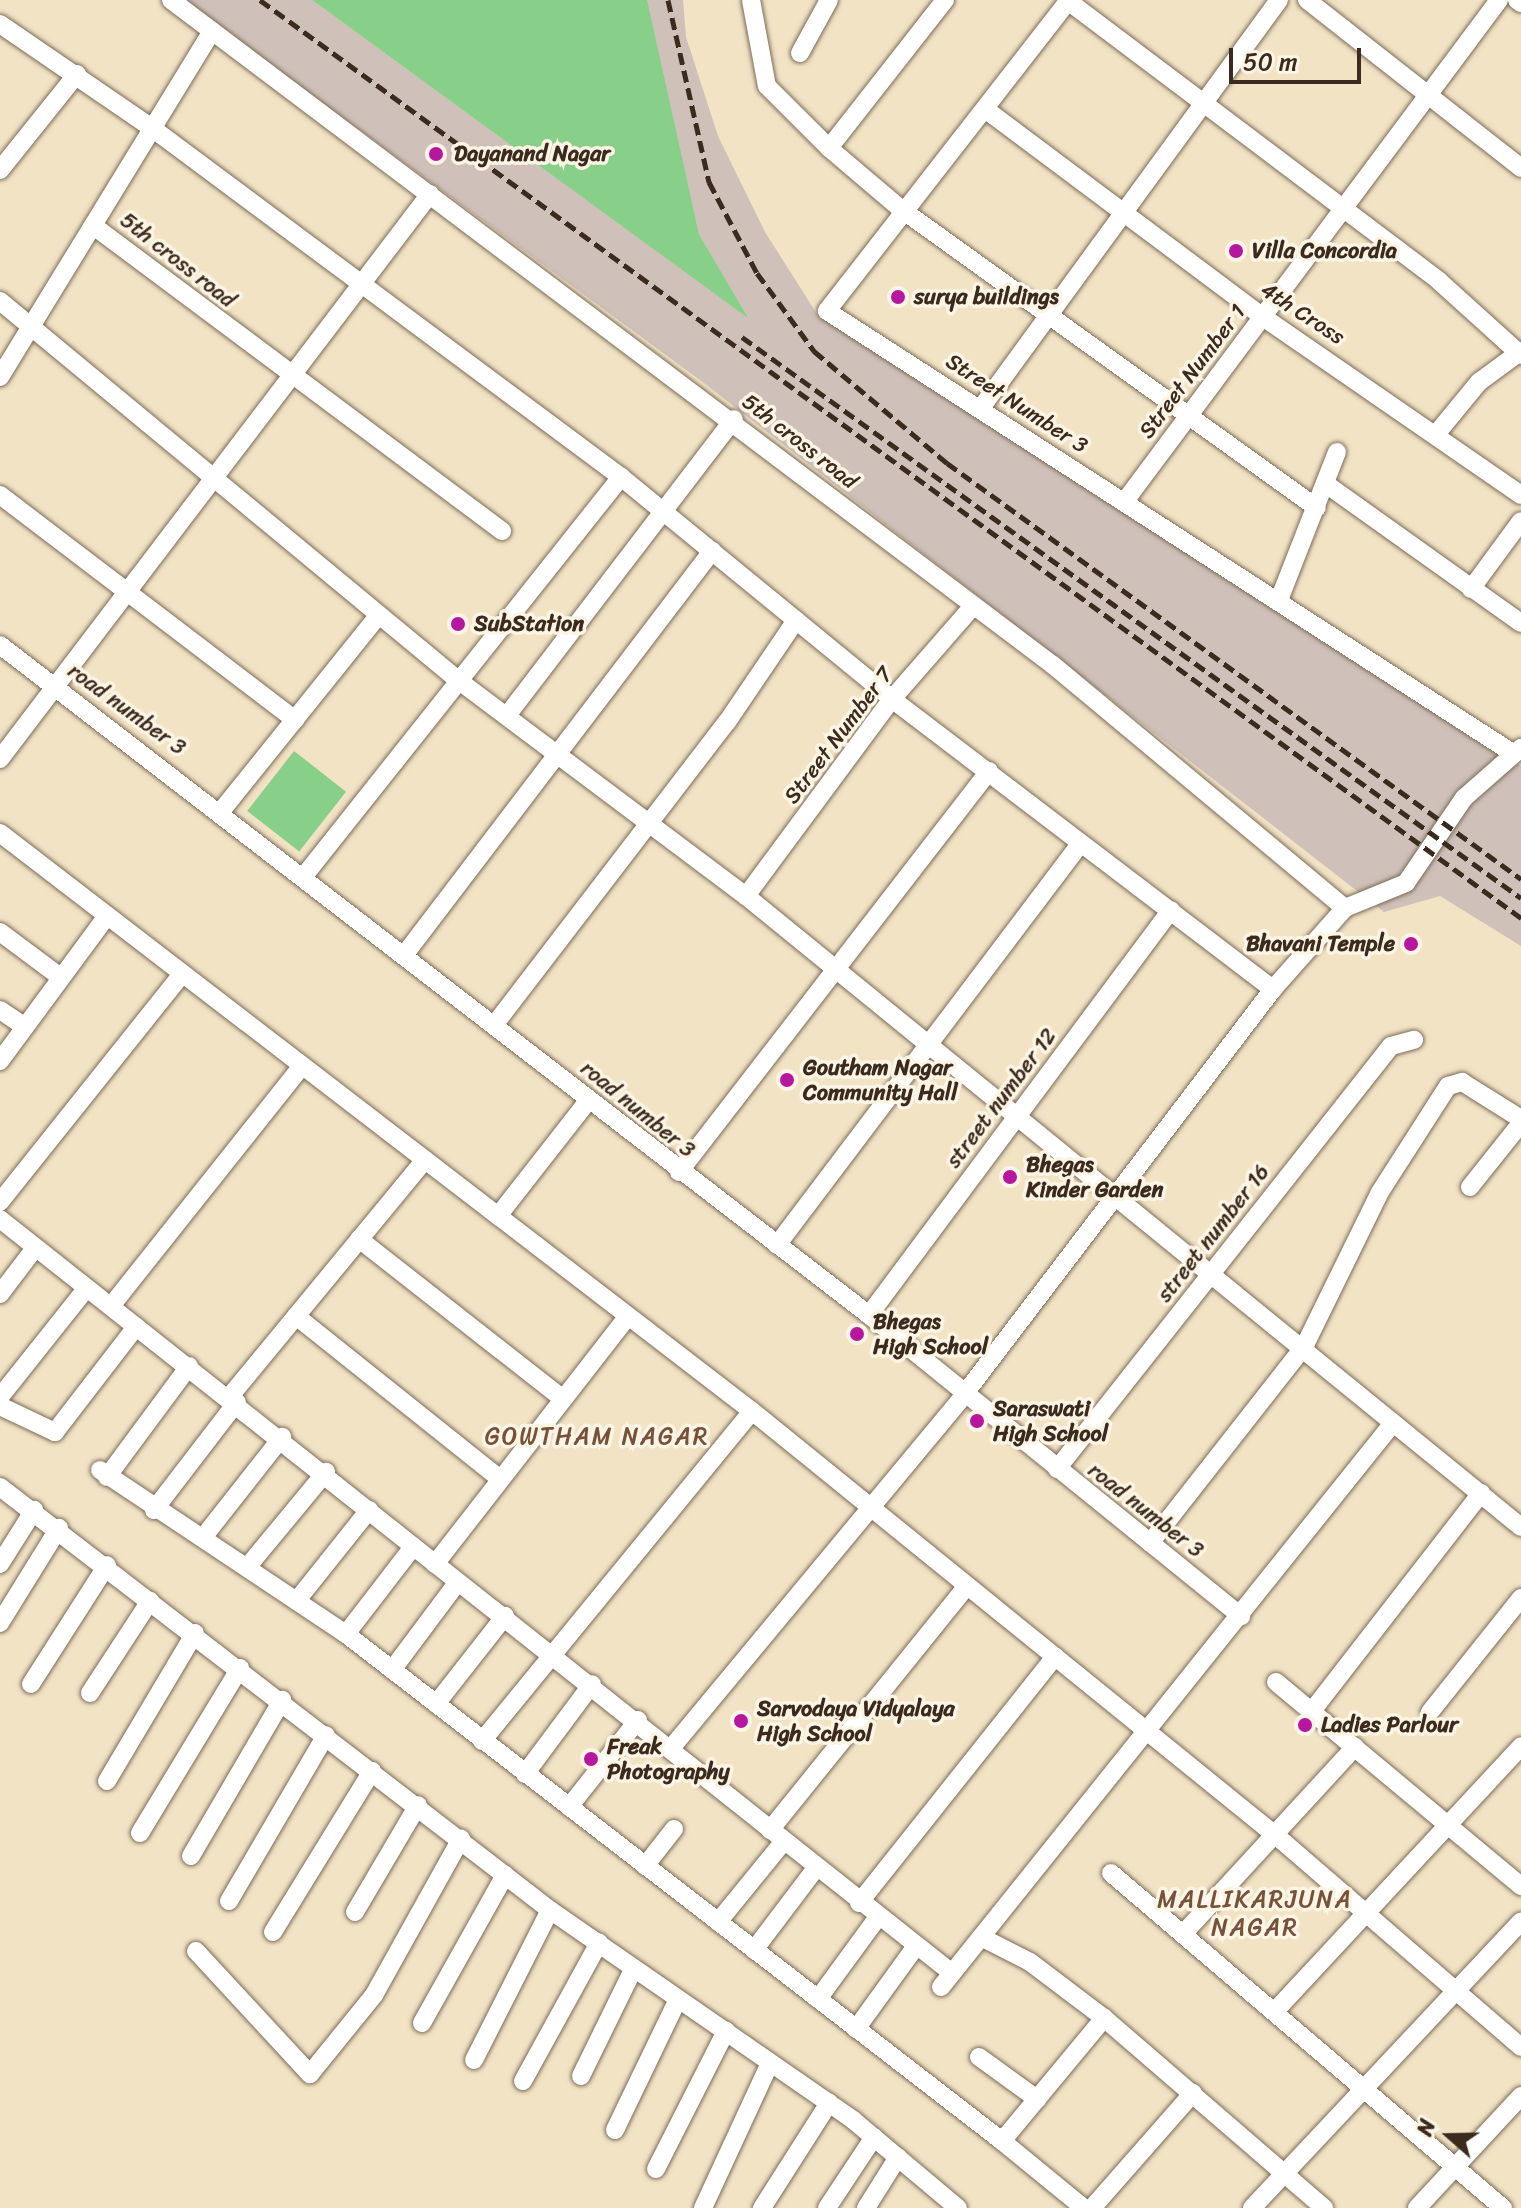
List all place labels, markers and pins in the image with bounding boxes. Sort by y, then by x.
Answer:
place label: Dayanand Nagar [454,141,610,167]
marker: Dayanand Nagar [425,143,447,165]
place label: Villa Concordia [1252,238,1397,264]
marker: Villa Concordia [1227,242,1245,260]
place label: surya buildings [914,284,1059,310]
marker: surya buildings [889,288,907,306]
place label: SubStation [474,611,584,637]
marker: SubStation [449,615,467,633]
place label: Bhavani Temple [1246,931,1395,957]
marker: Bhavani Temple [1402,935,1420,953]
place label: Goutham Nagar Community Hall [803,1054,957,1106]
marker: Goutham Nagar Community Hall [778,1071,796,1089]
place label: Bhegas Kinder Garden [1026,1151,1164,1202]
marker: Bhegas Kinder Garden [1001,1168,1019,1186]
place label: Bhegas High School [873,1308,988,1360]
marker: Bhegas High School [848,1325,866,1343]
place label: Saraswati High School [993,1395,1108,1446]
marker: Saraswati High School [968,1412,986,1430]
place label: Sarvodaya Vidyalaya High School [757,1695,956,1746]
marker: Sarvodaya Vidyalaya High School [732,1712,750,1730]
place label: Ladies Parlour [1321,1712,1458,1738]
marker: Ladies Parlour [1296,1716,1314,1734]
place label: Freak Photography [607,1733,730,1784]
marker: Freak Photography [582,1750,600,1768]

